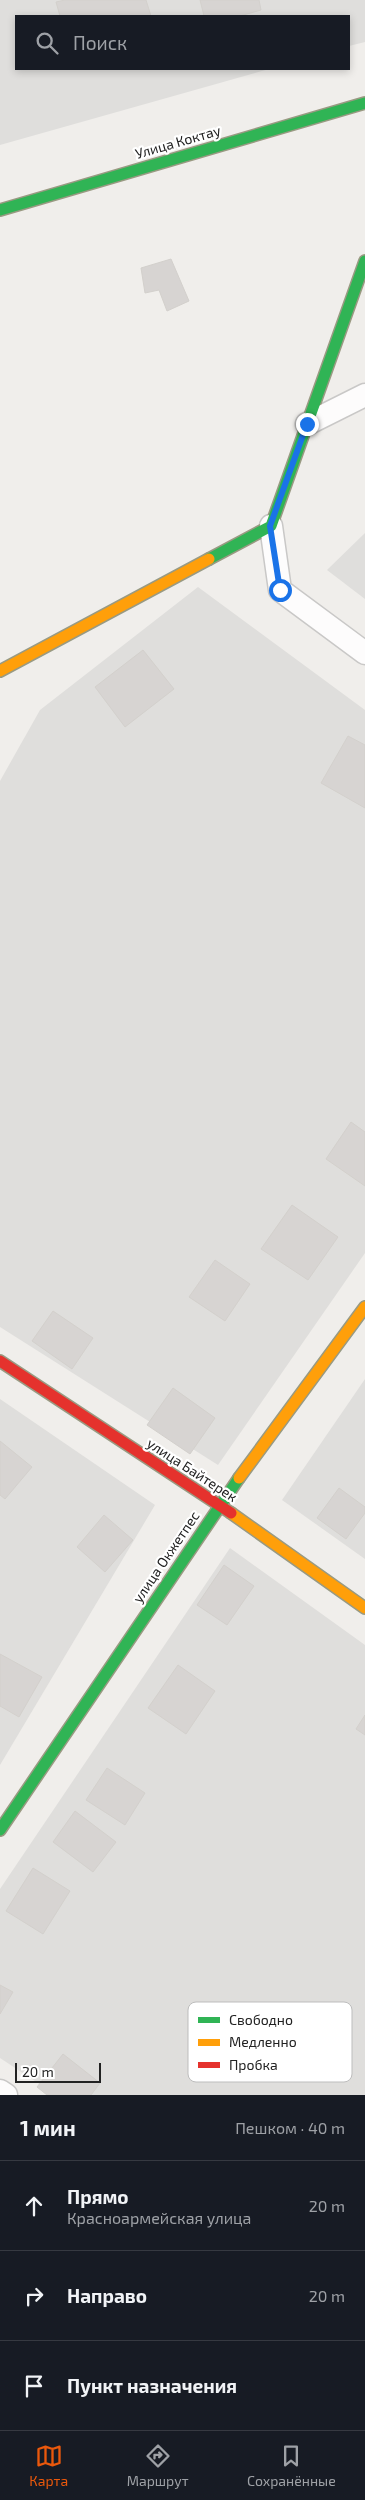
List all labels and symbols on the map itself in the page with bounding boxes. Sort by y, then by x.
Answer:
street label: Улица Коктау [133,121,223,162]
route end [296,413,319,436]
route start [269,579,292,602]
street label: улица Байтерек [144,1434,241,1505]
street label: улица Окжетпес [129,1508,203,1606]
legend [188,2002,352,2082]
text: Свободно [229,2011,293,2028]
text: Медленно [229,2033,297,2050]
text: Пробка [229,2056,278,2073]
scale bar [15,2060,101,2083]

